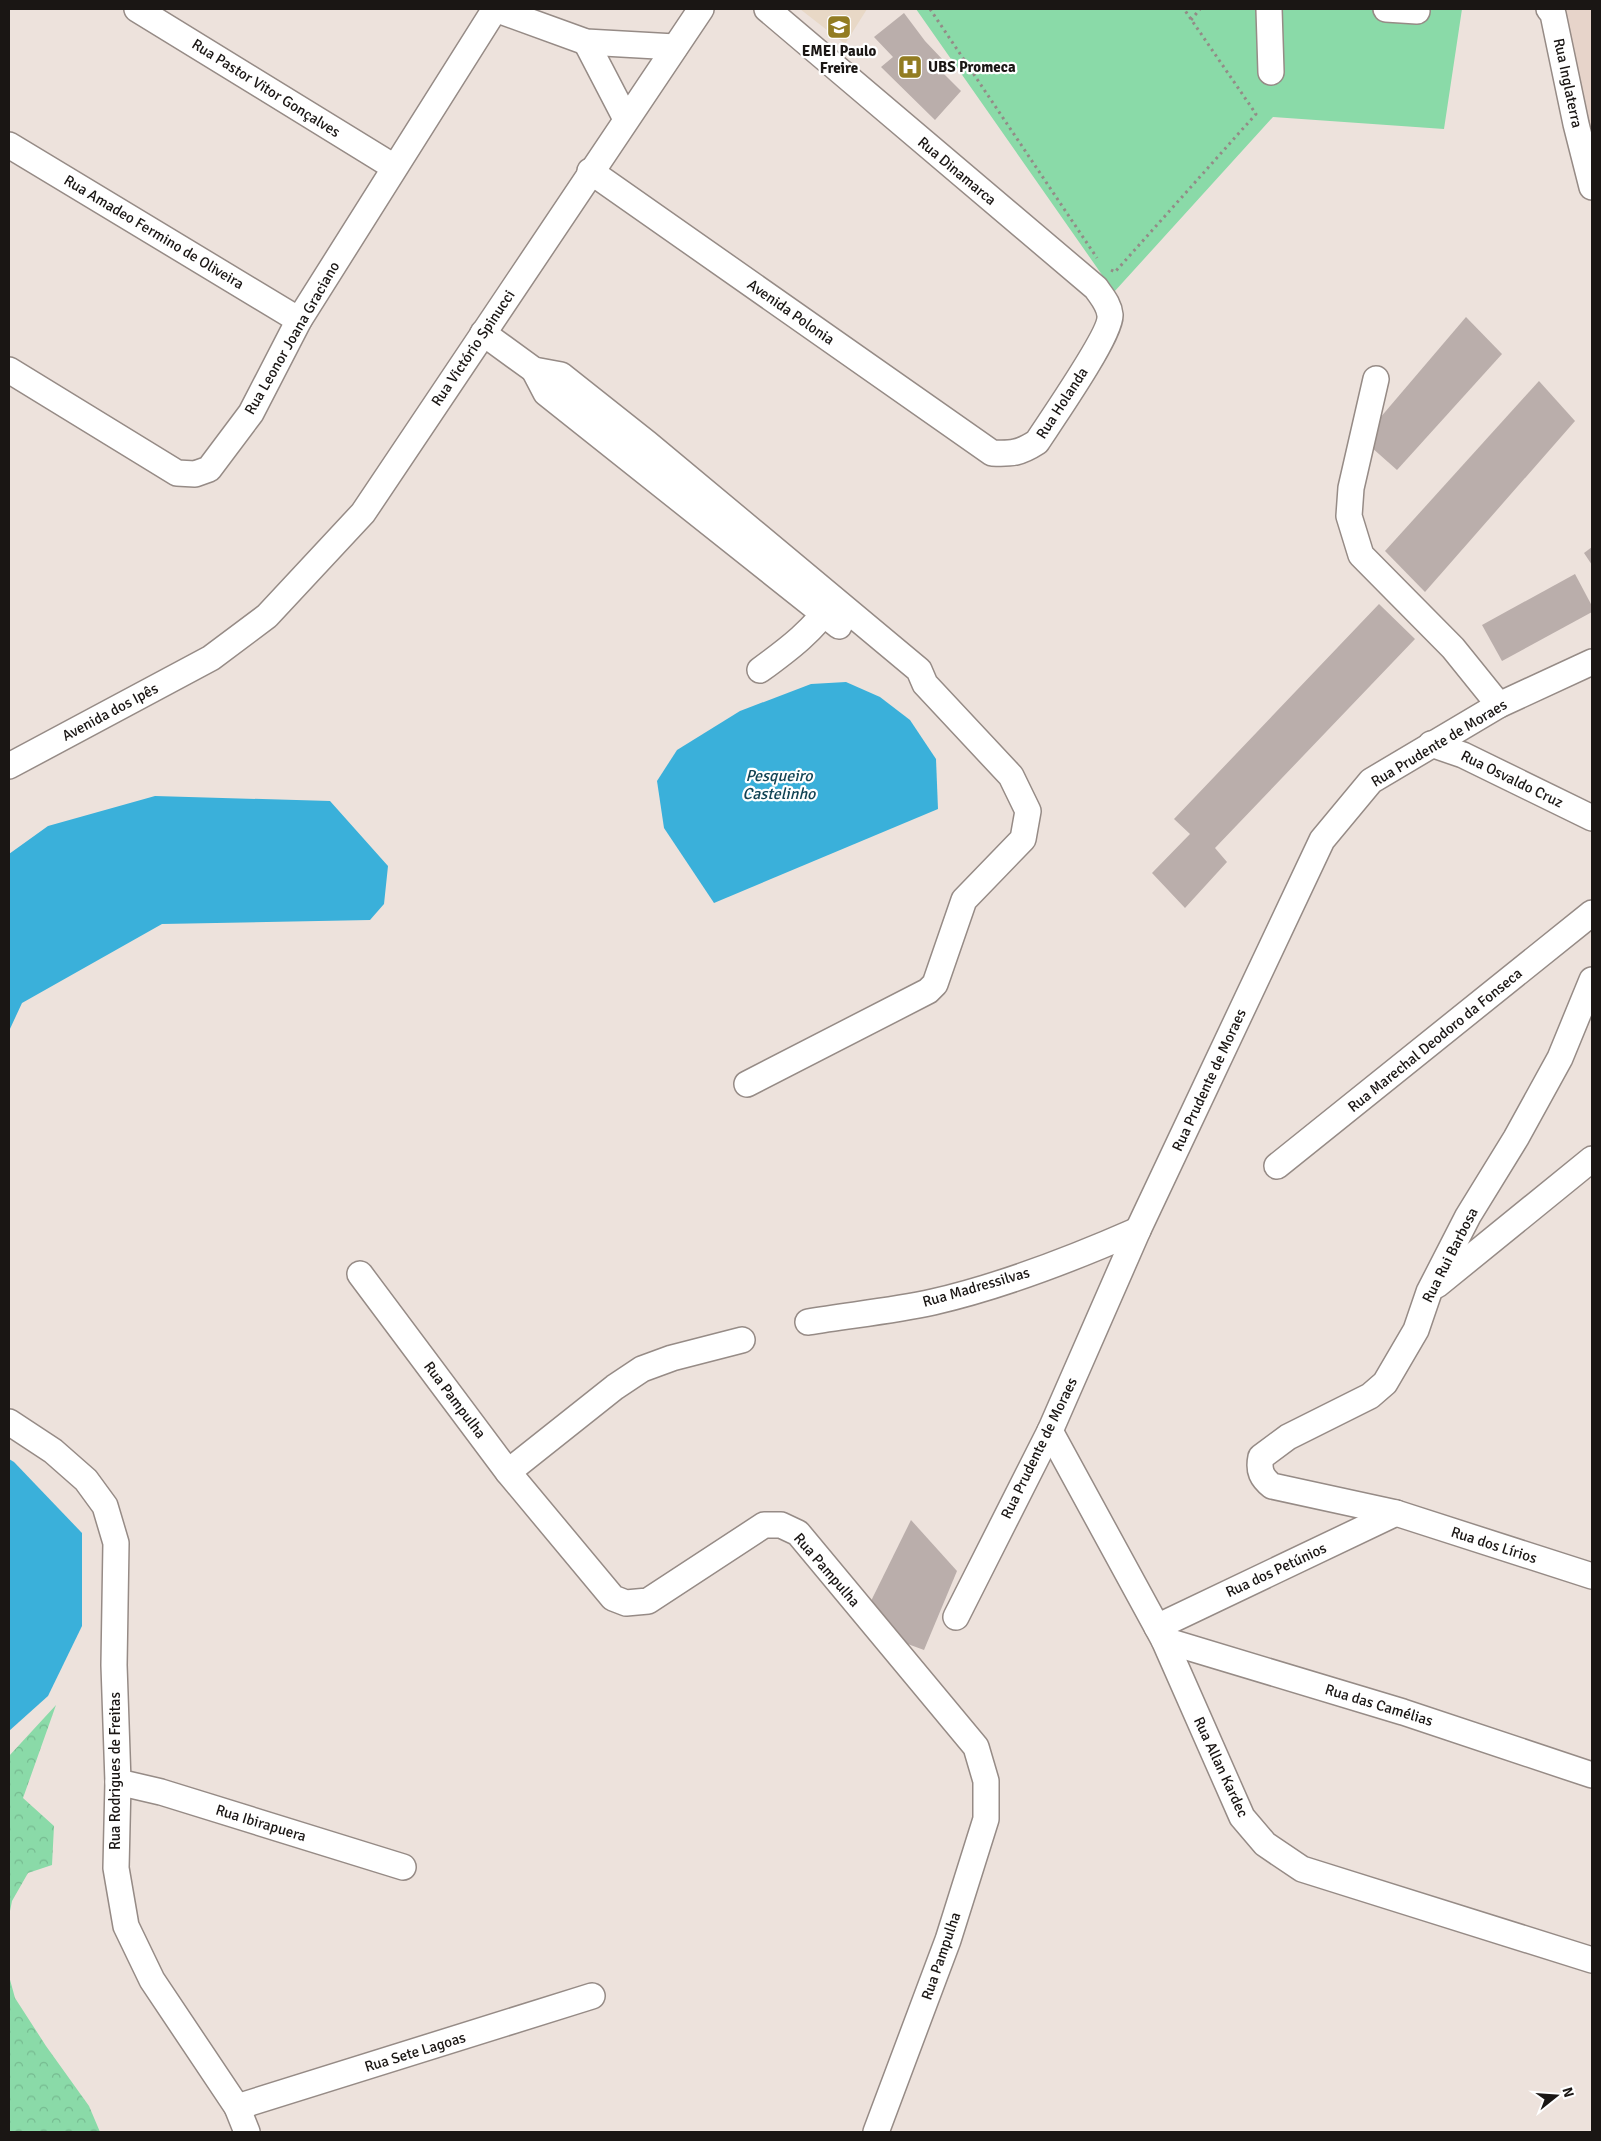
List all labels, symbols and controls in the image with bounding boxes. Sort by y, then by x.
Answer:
school or university icon: EMEI Paulo Freire [826,14,852,40]
street label: Rua Pastor Vitor Gonçalves [189,35,344,141]
street label: Rua Inglaterra [1550,36,1586,130]
place label: EMEI Paulo Freire [802,42,876,77]
hospital icon: UBS Promeca [897,54,923,80]
place label: UBS Promeca [928,58,1016,76]
street label: Rua Dinamarca [914,133,1000,209]
street label: Rua Amadeo Fermino de Oliveira [61,171,247,293]
street label: Rua Leonor Joana Graciano [241,258,343,418]
street label: Avenida Polonia [744,275,838,349]
street label: Rua Victório Spinucci [427,286,519,410]
street label: Rua Holanda [1032,364,1092,442]
street label: Avenida dos Ipês [59,679,161,745]
street label: Rua Prudente de Moraes [1368,695,1510,791]
street label: Rua Osvaldo Cruz [1458,746,1566,812]
water label: Pesqueiro Castelinho [743,766,816,804]
street label: Rua Marechal Deodoro da Fonseca [1344,964,1526,1116]
street label: Rua Prudente de Moraes [1168,1006,1250,1154]
street label: Rua Rui Barbosa [1418,1205,1482,1305]
street label: Rua Madressilvas [920,1263,1032,1311]
street label: Rua Pampulha [420,1358,490,1442]
street label: Rua Prudente de Moraes [997,1374,1081,1522]
street label: Rua dos Lírios [1449,1523,1540,1567]
street label: Rua Pampulha [790,1529,864,1611]
street label: Rua dos Petúnios [1223,1539,1330,1601]
street label: Rua das Camélias [1323,1680,1436,1730]
street label: Rua Rodrigues de Freitas [106,1692,124,1850]
street label: Rua Allan Kardec [1190,1714,1252,1820]
street label: Rua Ibirapuera [213,1801,309,1845]
street label: Rua Pampulha [918,1910,964,2002]
street label: Rua Sete Lagoas [362,2028,468,2076]
north arrow [1531,2071,1581,2121]
text: N [1558,2085,1578,2099]

